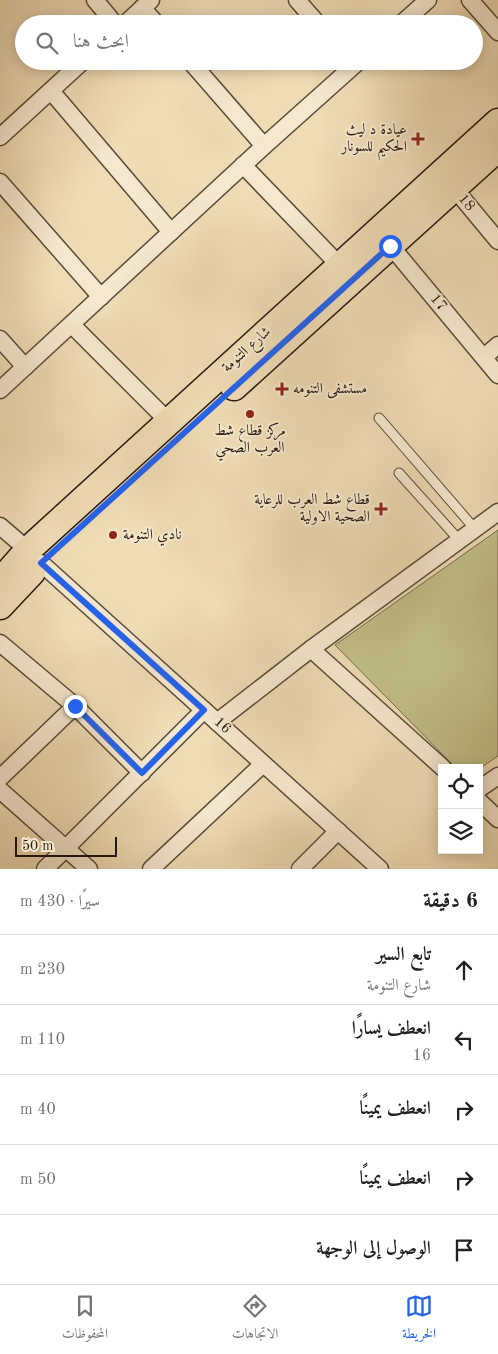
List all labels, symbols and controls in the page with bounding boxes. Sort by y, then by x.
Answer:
search box [15,15,483,70]
icon: search [33,29,61,57]
text: ابحث هنا [73,33,129,52]
place label: عيادة د ليث الحكيم للسونار [339,123,407,161]
marker: عيادة د ليث الحكيم للسونار [411,132,425,146]
street label: 18 [455,192,477,214]
route start [379,235,402,258]
street label: 17 [427,292,449,314]
street label: شارع التنومة [220,324,277,379]
marker: مستشفى التنومه [275,382,289,396]
place label: مستشفى التنومه [293,382,367,399]
marker: مركز قطاع شط العرب الصحي [244,408,256,420]
place label: مركز قطاع شط العرب الصحي [214,422,286,461]
place label: قطاع شط العرب للرعاية الصحية الاولية [254,492,370,525]
marker: قطاع شط العرب للرعاية الصحية الاولية [374,502,388,516]
place label: نادي التنومة [123,528,182,546]
marker: نادي التنومة [107,529,119,541]
route end [64,695,87,718]
street label: 16 [211,715,233,737]
map controls [438,764,483,854]
button: locate [438,764,483,809]
button: layers [438,809,483,854]
scale bar [15,834,118,857]
text: 50 m [22,839,53,853]
text: 6 دقيقة [423,891,478,912]
text: سيرًا · 430 m [20,894,100,910]
text: تابع السير [376,946,431,965]
icon: ahead [450,956,478,984]
text: 230 m [20,962,65,978]
text: شارع التنومة [367,978,431,994]
text: انعطف يسارًا [352,1020,431,1039]
icon: left [450,1026,478,1054]
text: 110 m [20,1032,65,1048]
text: 16 [412,1048,431,1064]
icon: right [450,1096,478,1124]
text: انعطف يمينًا [359,1100,431,1119]
text: 40 m [20,1102,56,1118]
icon: right [450,1166,478,1194]
text: انعطف يمينًا [359,1170,431,1189]
text: 50 m [20,1172,56,1188]
icon: arrive [450,1236,478,1264]
text: الوصول إلى الوجهة [316,1240,431,1259]
tab: المحفوظات [62,1292,108,1347]
tab: الاتجاهات [232,1292,278,1347]
tab: الخريطة [402,1292,436,1347]

